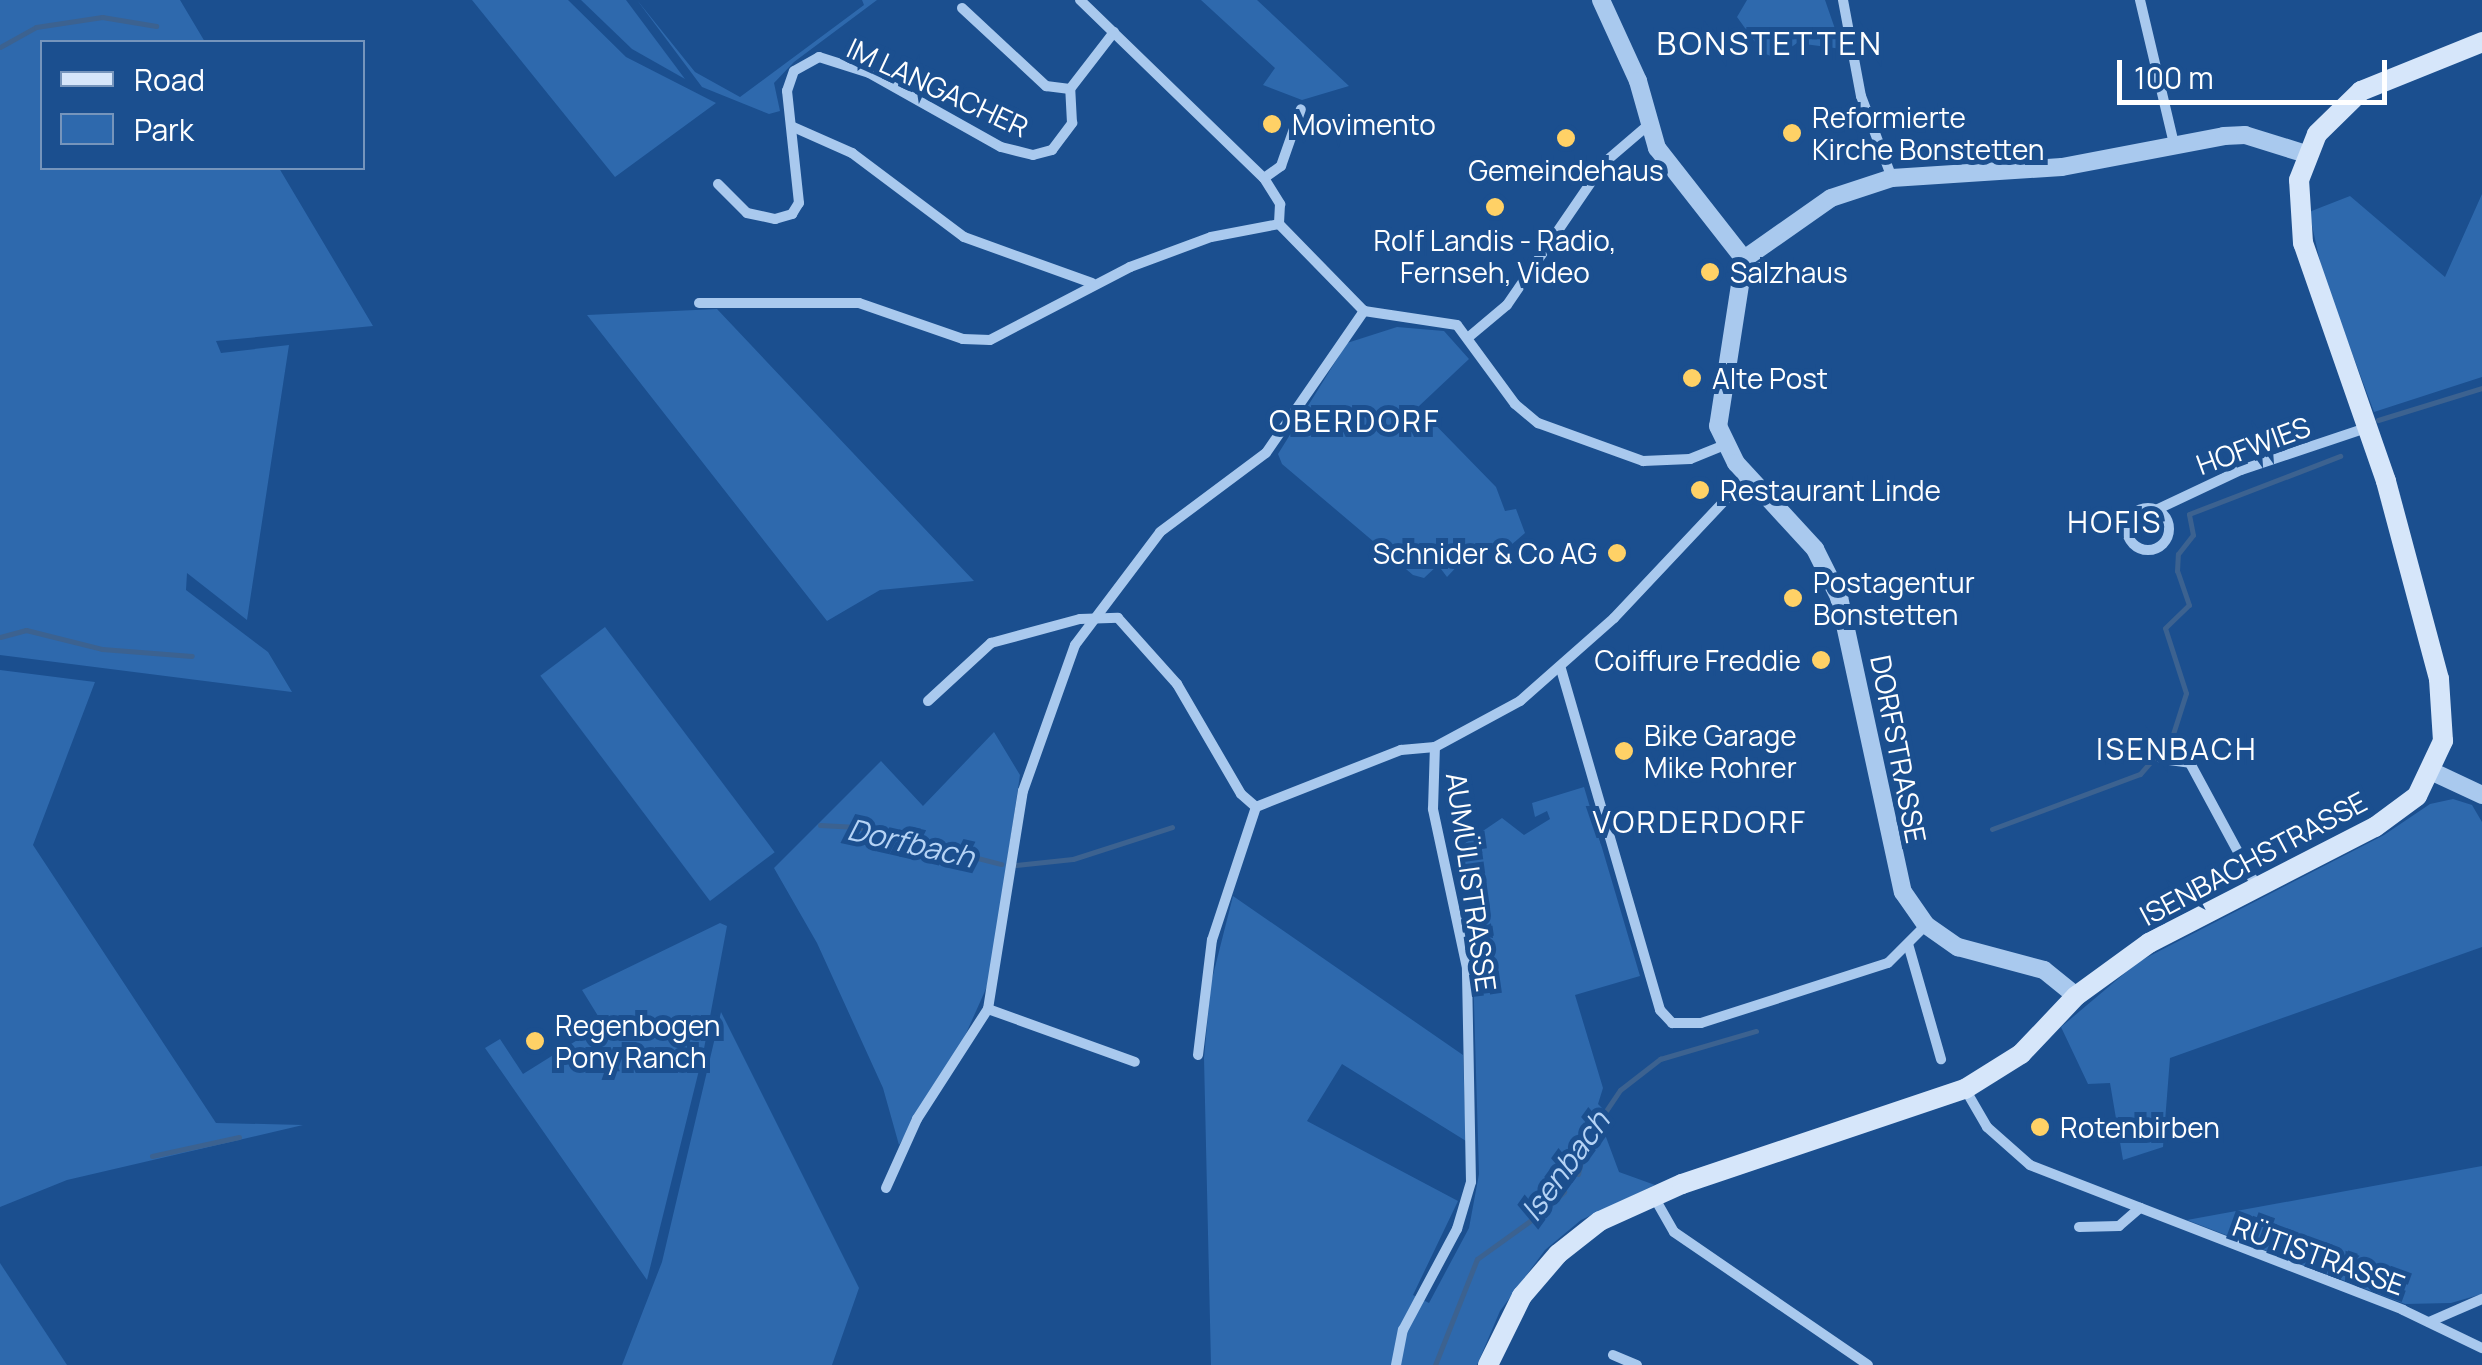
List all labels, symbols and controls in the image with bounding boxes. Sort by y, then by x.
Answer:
district label: BONSTETTEN [1657,24,1883,62]
street label: IM LANGACHER [842,30,1034,144]
legend [40,40,365,170]
scale bar [2122,40,2392,102]
text: 100 m [2134,57,2214,98]
text: Road [134,59,205,100]
place label: Reformierte Kirche Bonstetten [1812,100,2044,166]
place label: Movimento [1292,107,1436,141]
text: Park [134,109,194,150]
marker: Movimento [1261,113,1283,135]
marker: Reformierte Kirche Bonstetten [1781,122,1803,144]
marker: Gemeindehaus [1555,127,1577,149]
place label: Gemeindehaus [1468,153,1664,187]
marker: Rolf Landis - Radio, Fernseh, Video [1484,196,1506,218]
place label: Rolf Landis - Radio, Fernseh, Video [1373,223,1617,289]
place label: Salzhaus [1730,255,1848,289]
marker: Salzhaus [1699,261,1721,283]
place label: Alte Post [1712,361,1828,395]
marker: Alte Post [1681,367,1703,389]
district label: OBERDORF [1269,403,1441,439]
street label: HOFWIES [2191,409,2315,481]
place label: Restaurant Linde [1720,473,1941,507]
marker: Restaurant Linde [1689,479,1711,501]
district label: HOFIS [2067,504,2163,540]
place label: Schnider & Co AG [1373,536,1597,570]
marker: Schnider & Co AG [1606,542,1628,564]
place label: Postagentur Bonstetten [1813,565,1975,631]
marker: Postagentur Bonstetten [1782,587,1804,609]
place label: Coiffure Freddie [1595,643,1801,677]
marker: Coiffure Freddie [1810,649,1832,671]
street label: DORFSTRASSE [1864,652,1934,846]
place label: Bike Garage Mike Rohrer [1644,718,1797,784]
district label: ISENBACH [2096,731,2258,767]
marker: Bike Garage Mike Rohrer [1613,740,1635,762]
street label: AUMÜLISTRASSE [1440,770,1504,994]
street label: ISENBACHSTRASSE [2134,784,2372,932]
district label: VORDERDORF [1592,804,1808,840]
water label: Dorfbach [844,811,978,875]
place label: Regenbogen Pony Ranch [555,1008,720,1074]
marker: Regenbogen Pony Ranch [524,1030,546,1052]
water label: Isenbach [1513,1104,1617,1228]
place label: Rotenbirben [2060,1110,2220,1144]
marker: Rotenbirben [2029,1116,2051,1138]
street label: RÜTISTRASSE [2229,1208,2409,1302]

